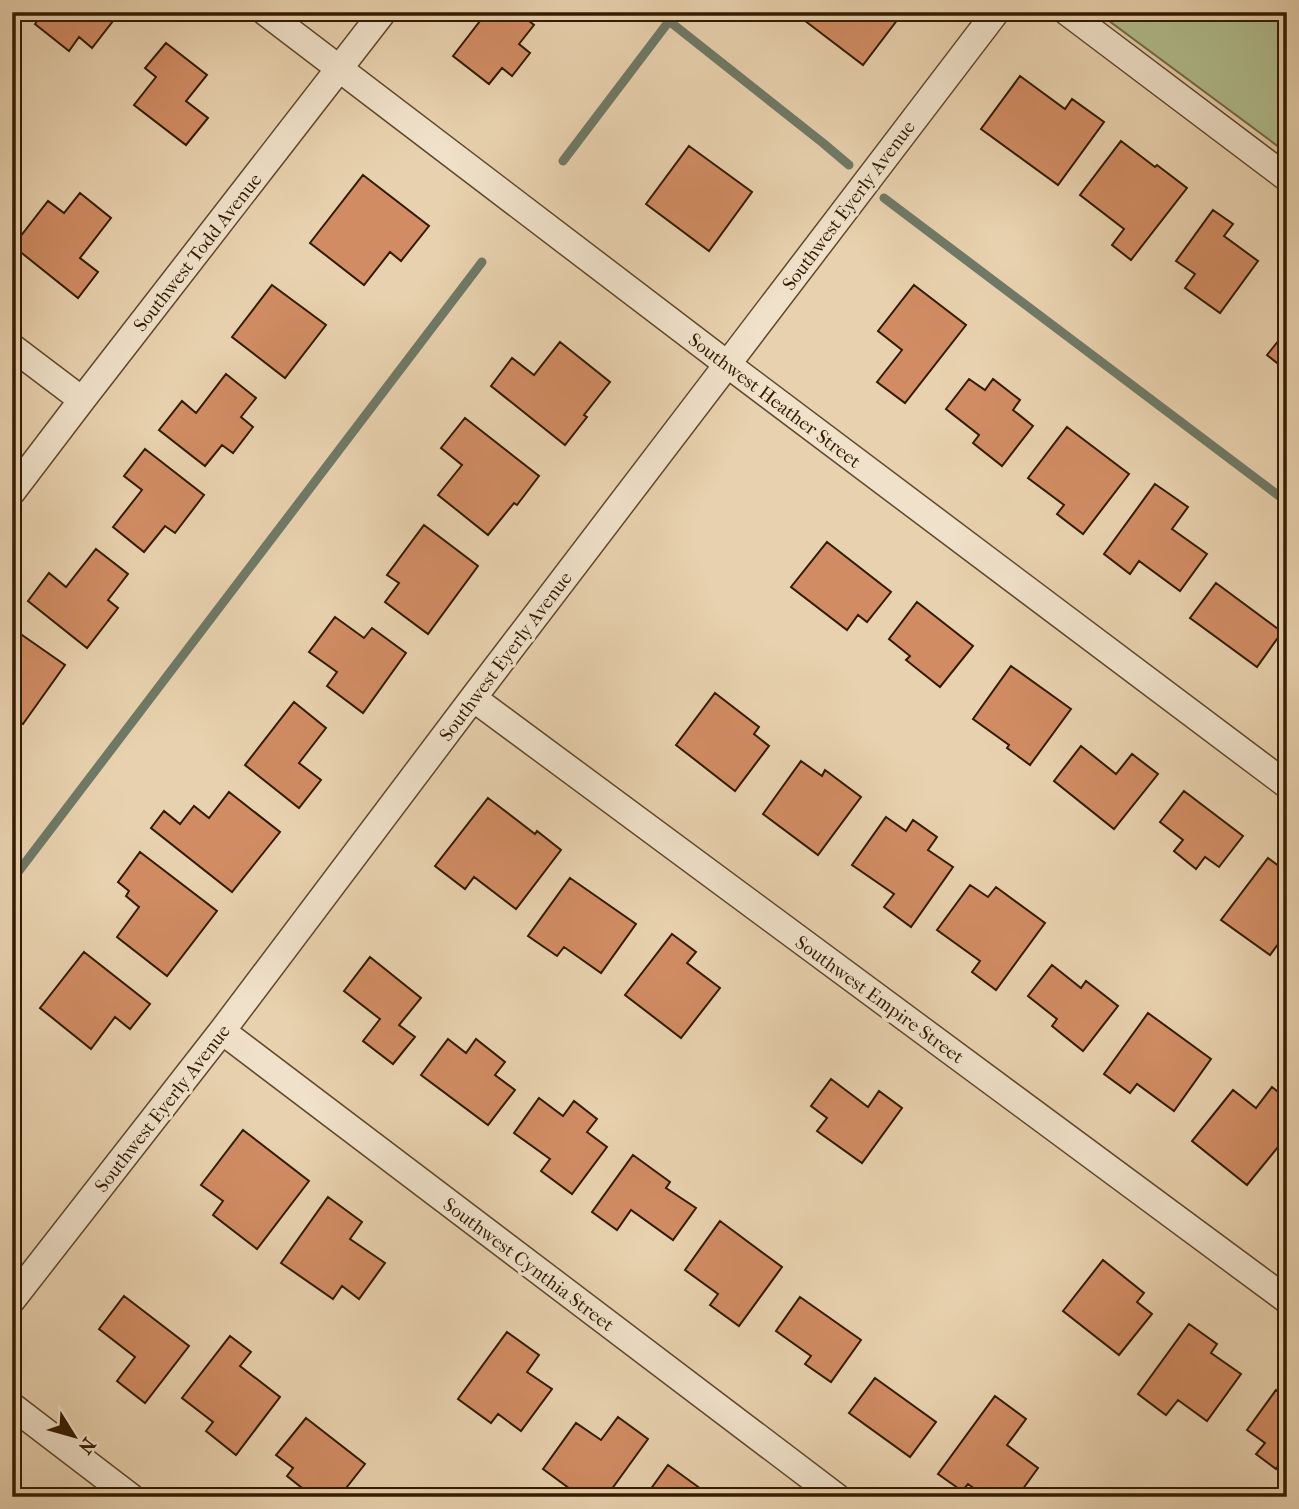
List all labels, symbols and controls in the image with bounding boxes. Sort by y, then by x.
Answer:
street label: Southwest Eyerly Avenue [778,116,920,295]
street label: Southwest Todd Avenue [129,169,266,336]
street label: Southwest Heather Street [684,329,865,473]
street label: Southwest Eyerly Avenue [435,567,577,746]
street label: Southwest Empire Street [791,931,968,1068]
street label: Southwest Eyerly Avenue [90,1020,235,1197]
street label: Southwest Cynthia Street [439,1193,618,1336]
north arrow [38,1400,108,1470]
text: N [73,1433,100,1458]

